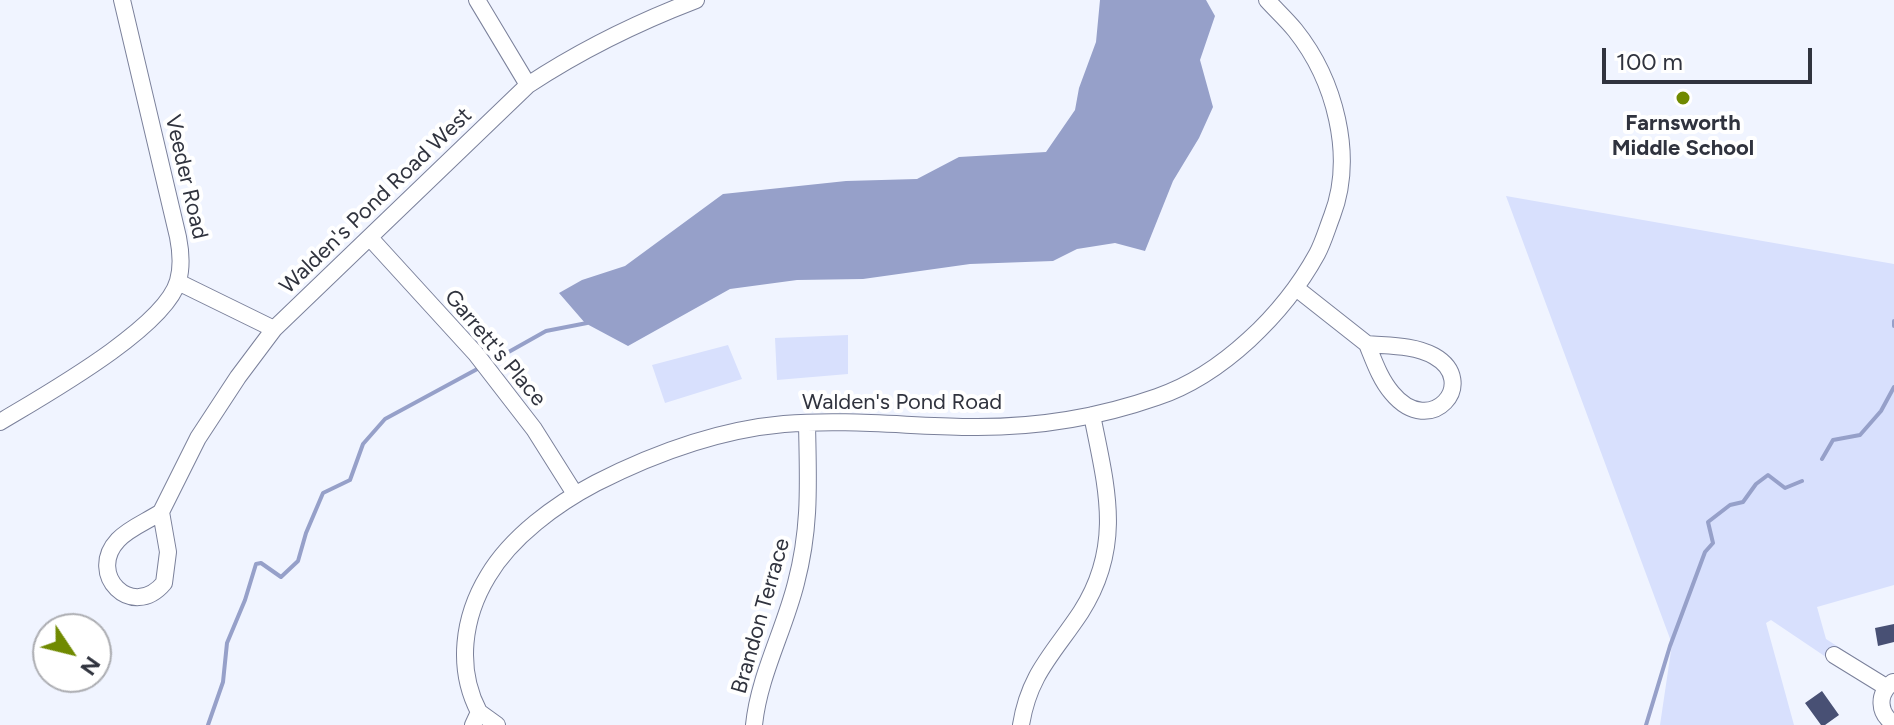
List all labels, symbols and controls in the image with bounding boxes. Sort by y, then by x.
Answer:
scale bar [1606,32,1816,82]
text: 100 m [1616,47,1683,76]
marker: Farnsworth Middle School [1674,89,1692,107]
street label: Walden's Pond Road West [275,102,477,300]
place label: Farnsworth Middle School [1612,111,1754,162]
street label: Veeder Road [159,112,213,242]
street label: Garrett's Place [439,284,551,412]
street label: Walden's Pond Road [802,390,1002,416]
street label: Brandon Terrace [726,535,796,697]
north arrow [32,613,112,693]
text: N [74,651,106,681]

